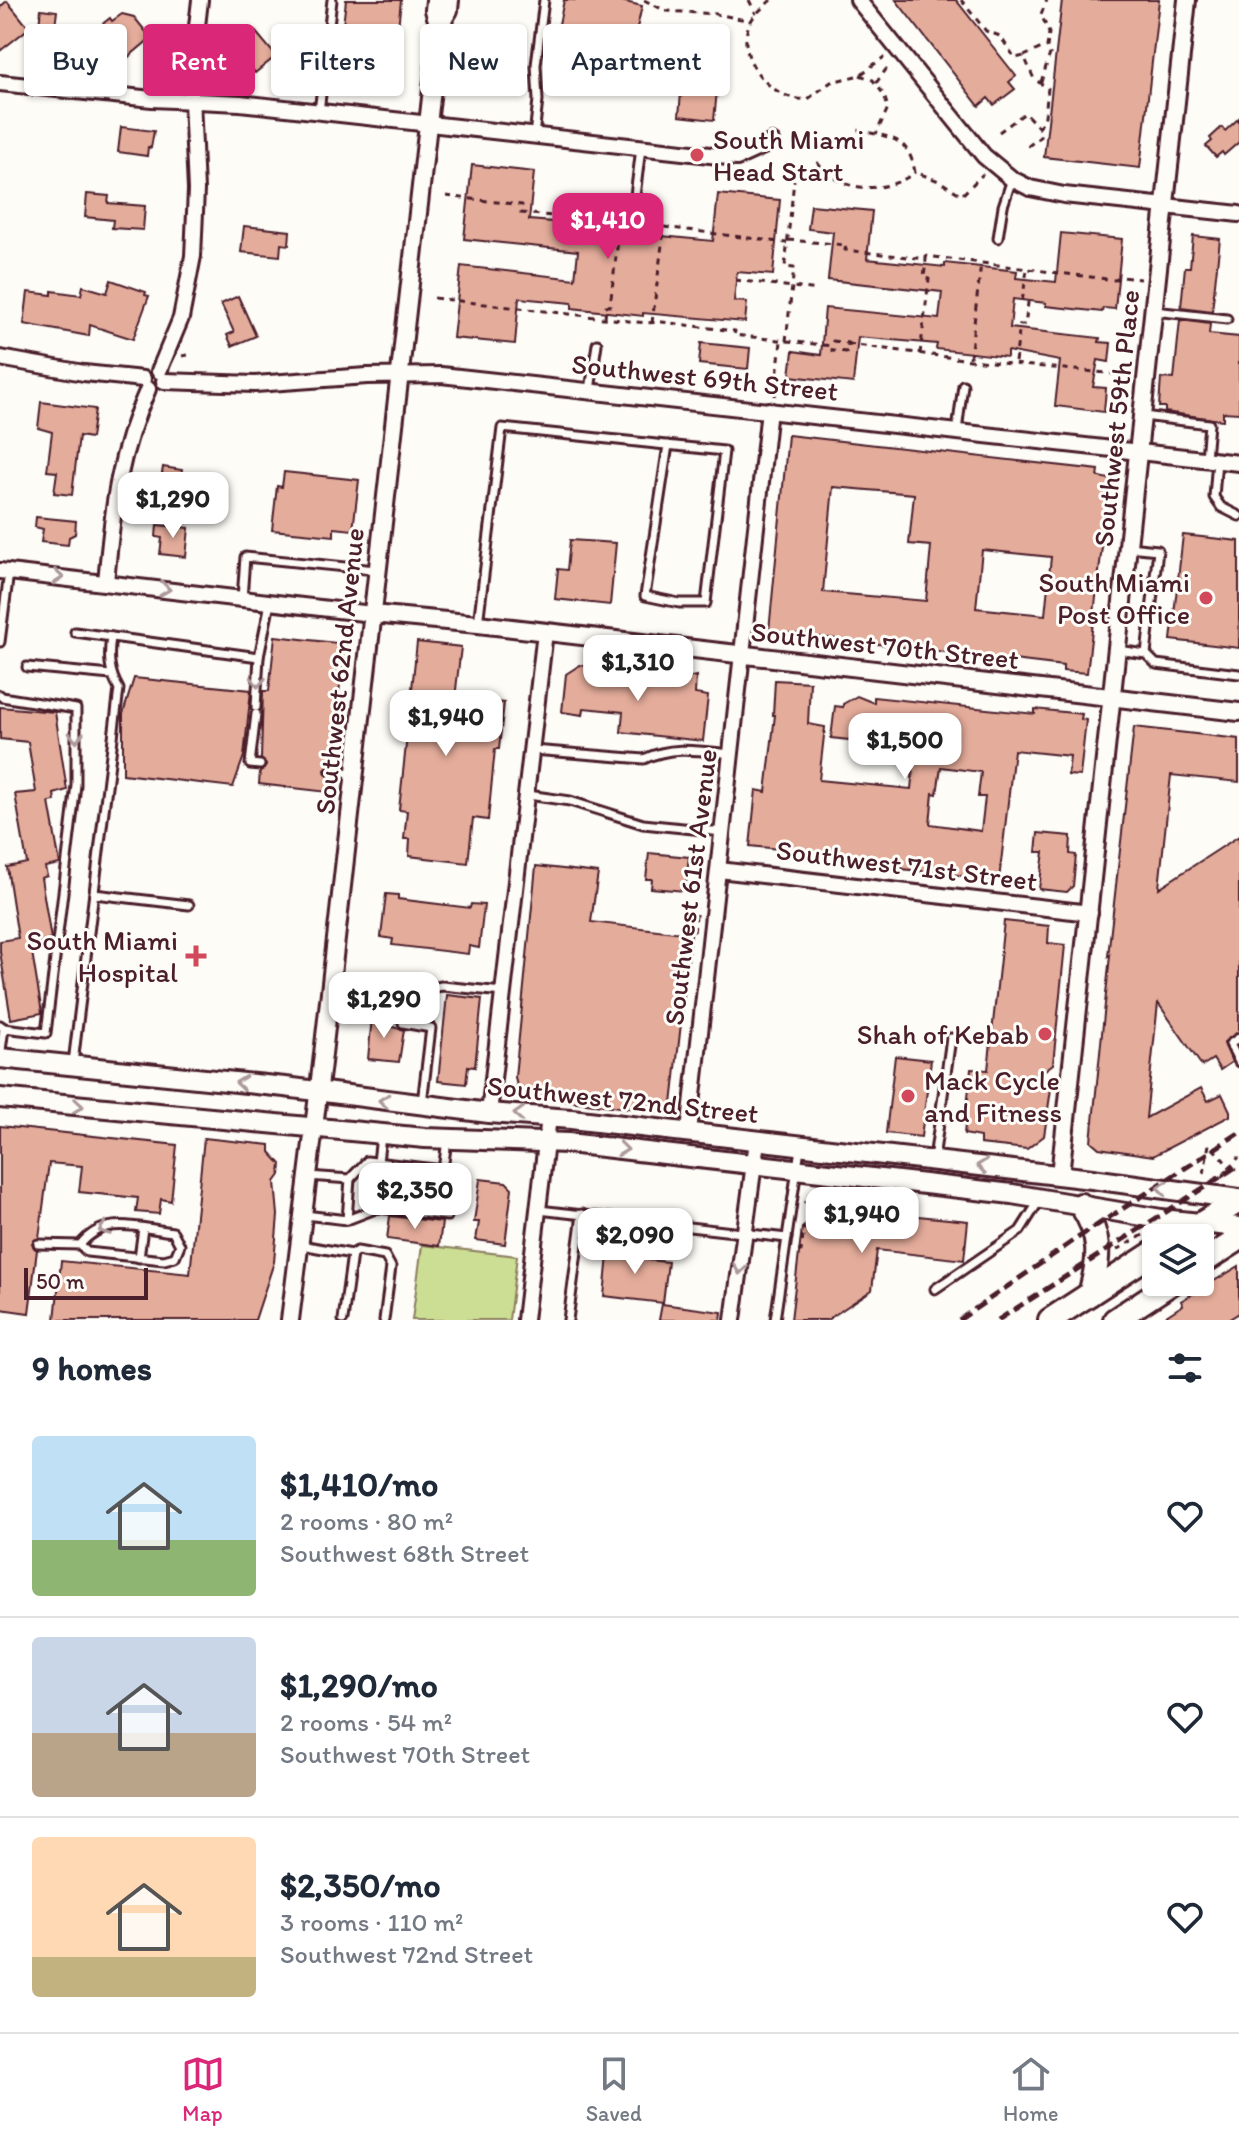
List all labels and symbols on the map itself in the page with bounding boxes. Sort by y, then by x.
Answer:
place label: South Miami Head Start [713,122,865,188]
marker: South Miami Head Start [688,146,706,164]
pin: $1,410 [543,193,673,261]
street label: Southwest 59th Place [1086,288,1146,548]
street label: Southwest 69th Street [570,346,840,408]
pin: $1,290 [108,472,238,540]
street label: Southwest 62nd Avenue [307,526,371,816]
place label: South Miami Post Office [1038,565,1190,631]
one-way arrow [51,568,64,585]
one-way arrow [159,581,172,598]
marker: South Miami Post Office [1197,589,1215,607]
street label: Southwest 70th Street [749,614,1021,676]
pin: $1,310 [573,635,703,703]
one-way arrow [250,676,267,689]
pin: $1,940 [381,690,511,758]
pin: $1,500 [840,713,970,781]
one-way arrow [67,731,85,744]
street label: Southwest 61st Avenue [656,747,724,1027]
street label: Southwest 71st Street [775,832,1039,898]
place label: South Miami Hospital [26,923,178,989]
marker: South Miami Hospital [185,945,207,967]
pin: $1,290 [319,972,449,1040]
place label: Shah of Kebab [857,1017,1029,1051]
marker: Shah of Kebab [1036,1025,1054,1043]
place label: Mack Cycle and Fitness [924,1063,1062,1129]
street label: Southwest 72nd Street [486,1068,760,1130]
one-way arrow [234,1074,247,1091]
marker: Mack Cycle and Fitness [899,1087,917,1105]
one-way arrow [377,1093,390,1110]
one-way arrow [72,1097,85,1114]
one-way arrow [512,1106,525,1123]
one-way arrow [616,1140,630,1157]
one-way arrow [975,1158,988,1175]
pin: $2,350 [350,1163,480,1231]
one-way arrow [1155,1180,1169,1197]
pin: $1,940 [797,1187,927,1255]
pin: $2,090 [570,1208,700,1276]
one-way arrow [97,1220,111,1236]
one-way arrow [732,1262,749,1276]
scale bar [24,1264,148,1300]

